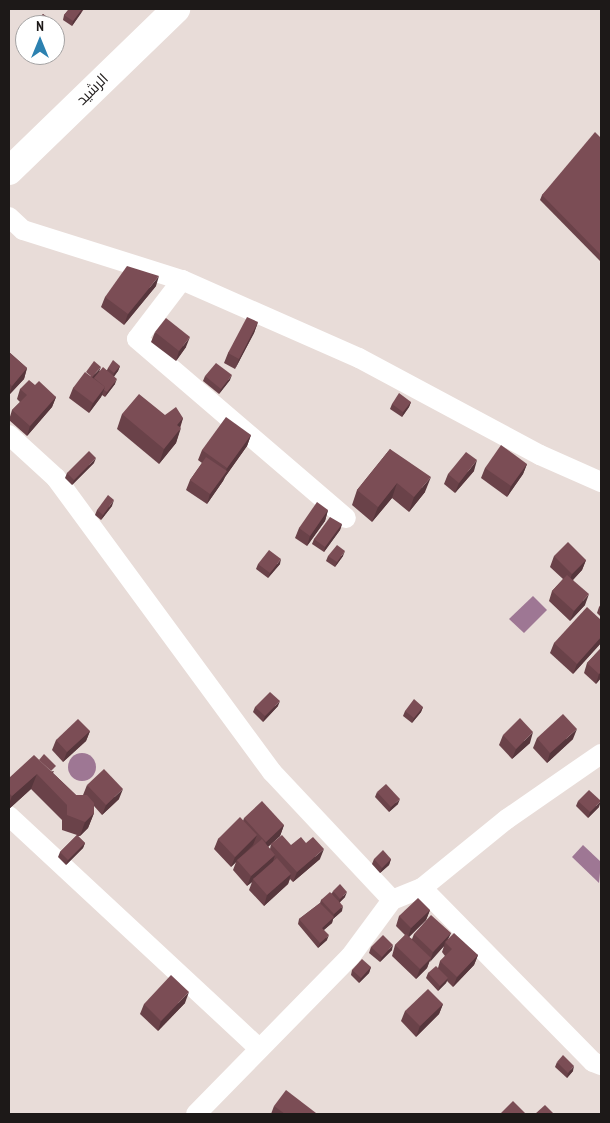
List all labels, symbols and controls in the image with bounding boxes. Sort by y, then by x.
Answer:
north arrow [15,15,65,65]
text: N [36,17,44,35]
street label: الرشيد [72,69,112,109]

